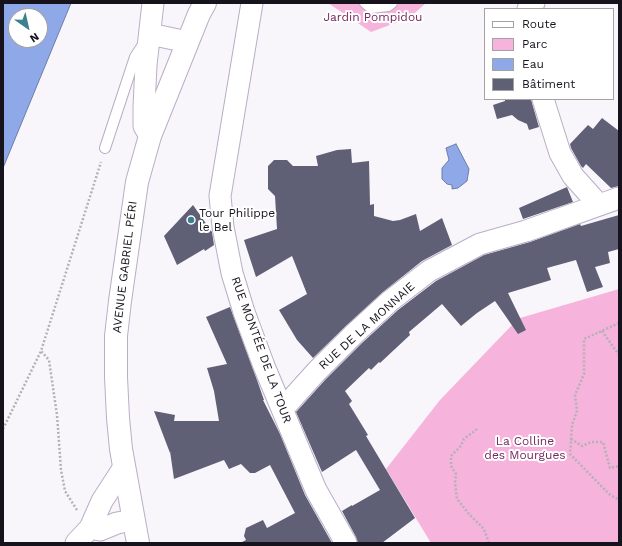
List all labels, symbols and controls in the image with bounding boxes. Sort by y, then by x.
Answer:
north arrow [8,8,48,48]
legend [484,8,614,100]
park label: Jardin Pompidou [324,10,422,24]
text: Route [522,17,556,31]
text: N [27,30,41,45]
text: Parc [522,37,548,51]
text: Eau [522,57,544,71]
text: Bâtiment [522,77,575,91]
street label: AVENUE GABRIEL PÉRI [110,200,140,334]
place label: Tour Philippe le Bel [199,206,275,234]
marker: Tour Philippe le Bel [186,215,196,225]
street label: RUE MONTÉE DE LA TOUR [228,275,294,425]
street label: RUE DE LA MONNAIE [316,279,418,373]
park label: La Colline des Mourgues [484,434,566,462]

